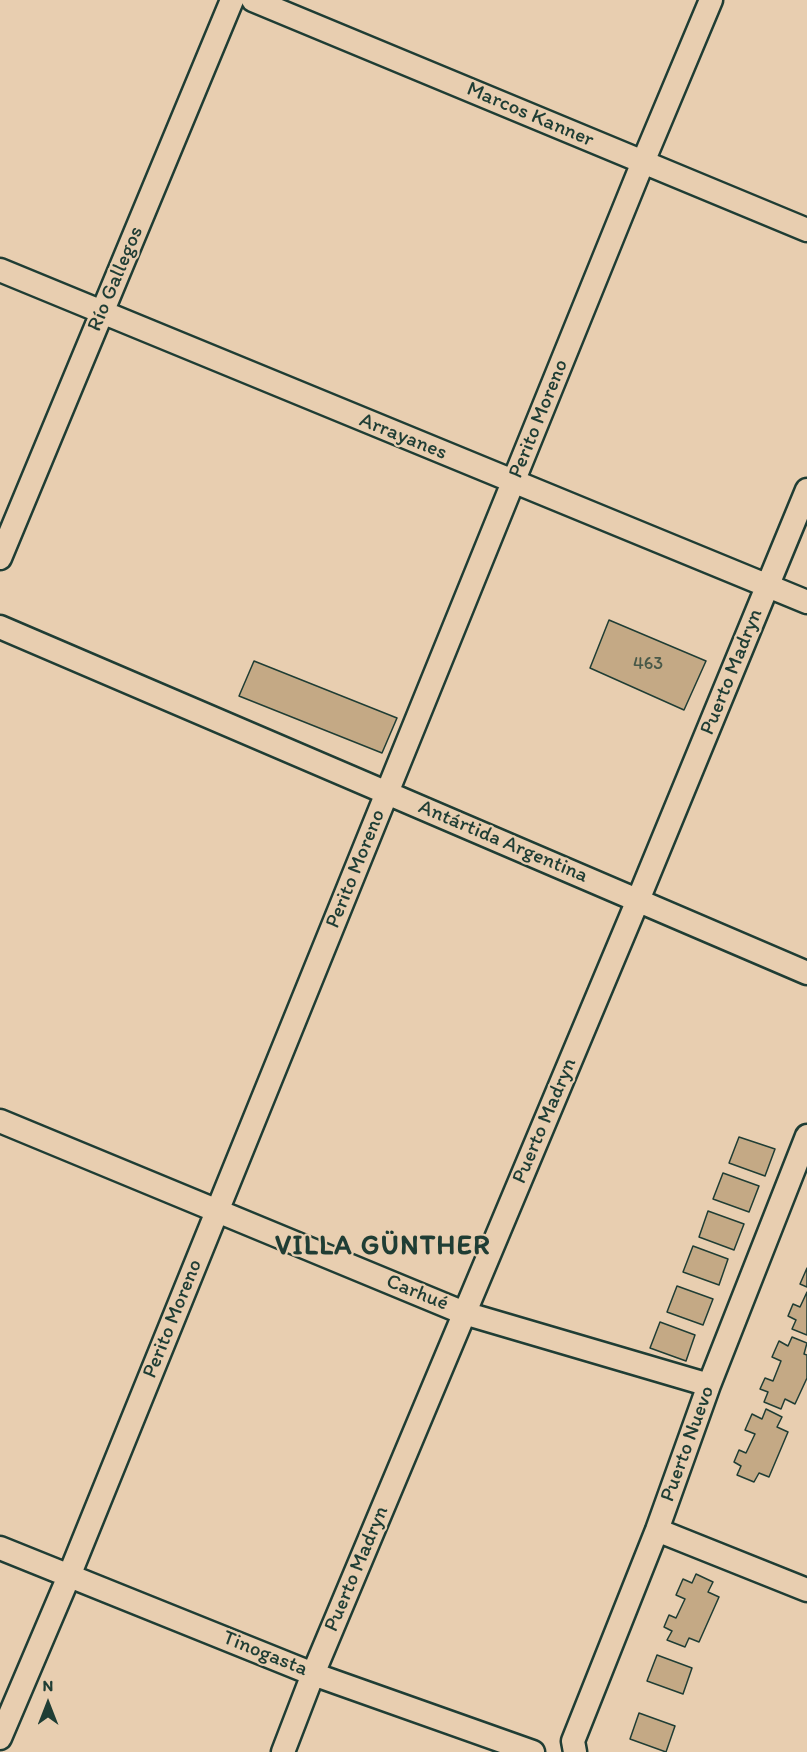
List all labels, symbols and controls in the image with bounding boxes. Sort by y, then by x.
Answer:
street label: Marcos Kanner [463,77,597,153]
street label: Río Gallegos [83,223,149,335]
street label: Perito Moreno [504,356,574,482]
street label: Arrayanes [356,408,450,466]
street label: Puerto Madryn [695,605,769,739]
house number: 463 [633,653,663,675]
street label: Antártida Argentina [414,795,592,889]
street label: Perito Moreno [321,806,391,932]
street label: Puerto Madryn [507,1054,583,1188]
district label: VILLA GÜNTHER [275,1231,491,1263]
street label: Perito Moreno [138,1256,208,1382]
street label: Carhué [382,1269,452,1317]
street label: Puerto Nuevo [655,1383,721,1505]
street label: Puerto Madryn [319,1502,395,1636]
street label: Tinogasta [219,1626,311,1682]
north arrow [18,1674,78,1734]
text: N [43,1676,53,1695]

